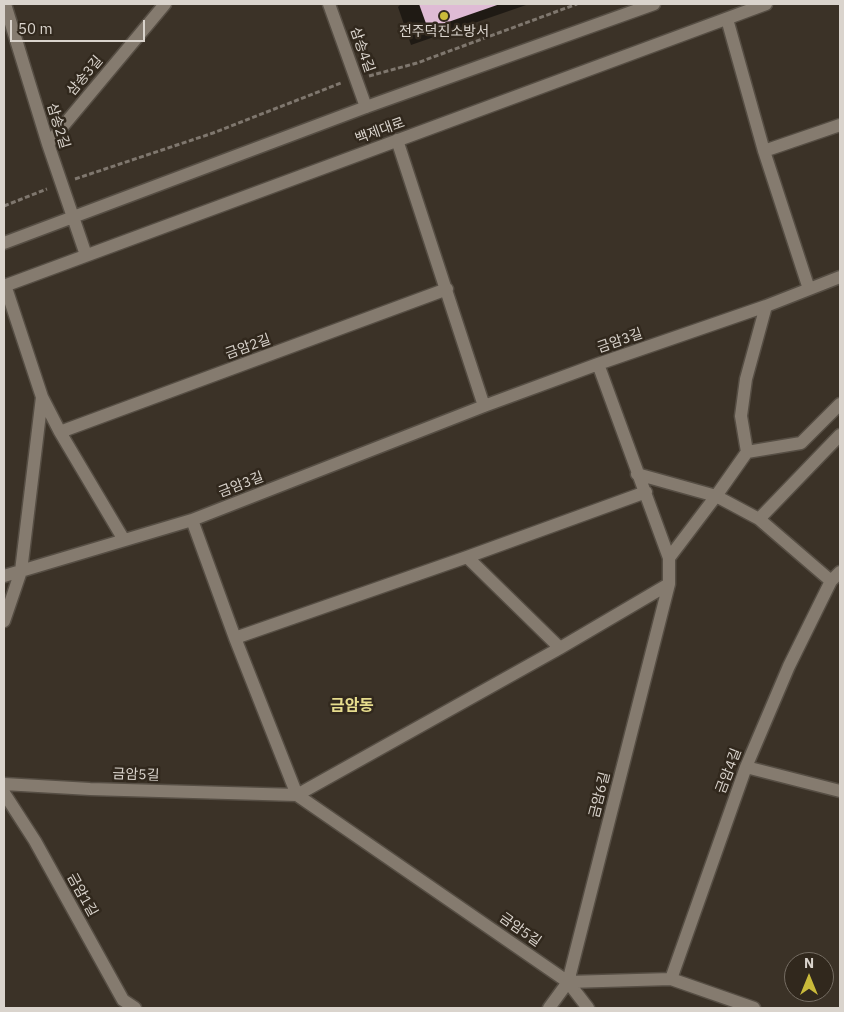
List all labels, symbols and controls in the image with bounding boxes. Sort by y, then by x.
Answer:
scale bar [12,10,148,42]
marker: 전주덕진소방서 [438,10,450,22]
text: 50 m [18,19,53,38]
place label: 전주덕진소방서 [399,24,489,40]
street label: 삼송4길 [346,25,378,75]
street label: 삼송3길 [63,53,107,99]
street label: 삼송2길 [43,101,73,151]
street label: 백제대로 [353,114,407,148]
street label: 금암3길 [595,325,645,357]
street label: 금암2길 [223,331,273,363]
street label: 금암3길 [216,469,266,501]
district label: 금암동 [330,696,374,716]
street label: 금암4길 [713,746,745,796]
street label: 금암5길 [112,766,160,784]
street label: 금암6길 [586,770,614,820]
street label: 금암1길 [63,870,101,920]
street label: 금암5길 [496,910,544,950]
north arrow [784,952,834,1002]
text: N [804,954,814,972]

